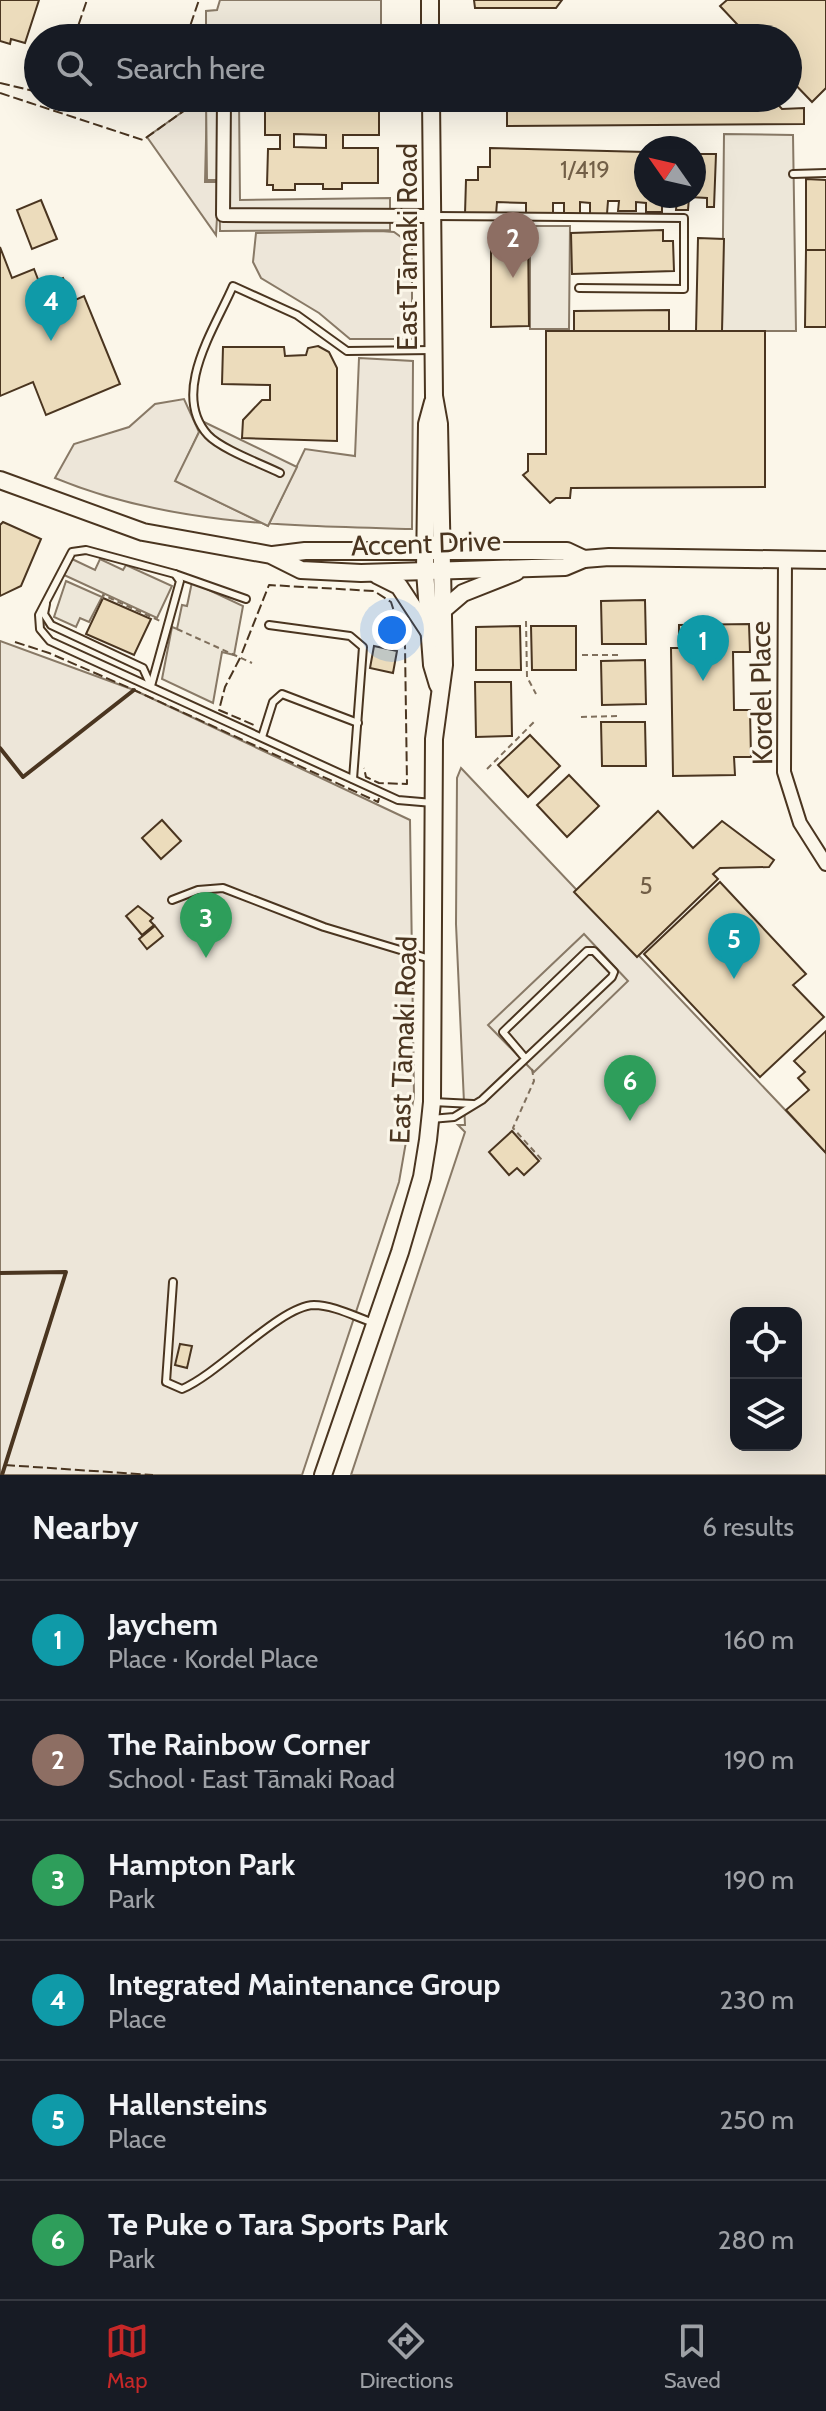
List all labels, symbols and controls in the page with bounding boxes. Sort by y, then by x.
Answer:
search box [24,24,802,112]
icon: search [52,46,96,90]
text: Search here [116,50,265,87]
north arrow [634,136,706,208]
street label: East Tāmaki Road [390,143,424,351]
house number: 1/419 [560,155,610,184]
pin: 2 [487,212,539,278]
pin: 4 [25,275,77,341]
street label: Accent Drive [350,523,502,563]
your location [372,610,412,650]
pin: 1 [677,615,729,681]
street label: Kordel Place [743,621,779,765]
house number: 5 [640,871,652,900]
pin: 3 [180,892,232,958]
pin: 5 [708,913,760,979]
street label: East Tāmaki Road [382,935,424,1145]
pin: 6 [604,1055,656,1121]
map controls [730,1307,802,1451]
button: locate [730,1307,802,1379]
button: layers [730,1379,802,1451]
text: Nearby [32,1506,139,1548]
text: 6 results [702,1511,794,1543]
text: Jaychem [108,1606,218,1643]
text: 1 [53,1624,63,1656]
text: 160 m [724,1624,794,1656]
text: Place · Kordel Place [108,1643,318,1675]
text: The Rainbow Corner [108,1726,370,1763]
text: 2 [51,1744,65,1776]
text: 190 m [724,1744,794,1776]
text: School · East Tāmaki Road [108,1763,395,1795]
text: Hampton Park [108,1846,295,1883]
text: 3 [51,1864,65,1896]
text: 190 m [724,1864,794,1896]
text: Park [108,1883,155,1915]
text: Integrated Maintenance Group [108,1966,501,2003]
text: 4 [50,1984,66,2016]
text: 230 m [720,1984,794,2016]
text: Place [108,2003,166,2035]
text: Hallensteins [108,2086,267,2123]
text: 5 [51,2104,65,2136]
text: 250 m [720,2104,794,2136]
text: Place [108,2123,166,2155]
text: Te Puke o Tara Sports Park [108,2206,448,2243]
text: 6 [51,2224,65,2256]
text: 280 m [718,2224,794,2256]
text: Park [108,2243,155,2275]
tab: Map [105,2319,149,2394]
tab: Directions [359,2319,453,2394]
tab: Saved [664,2319,721,2394]

